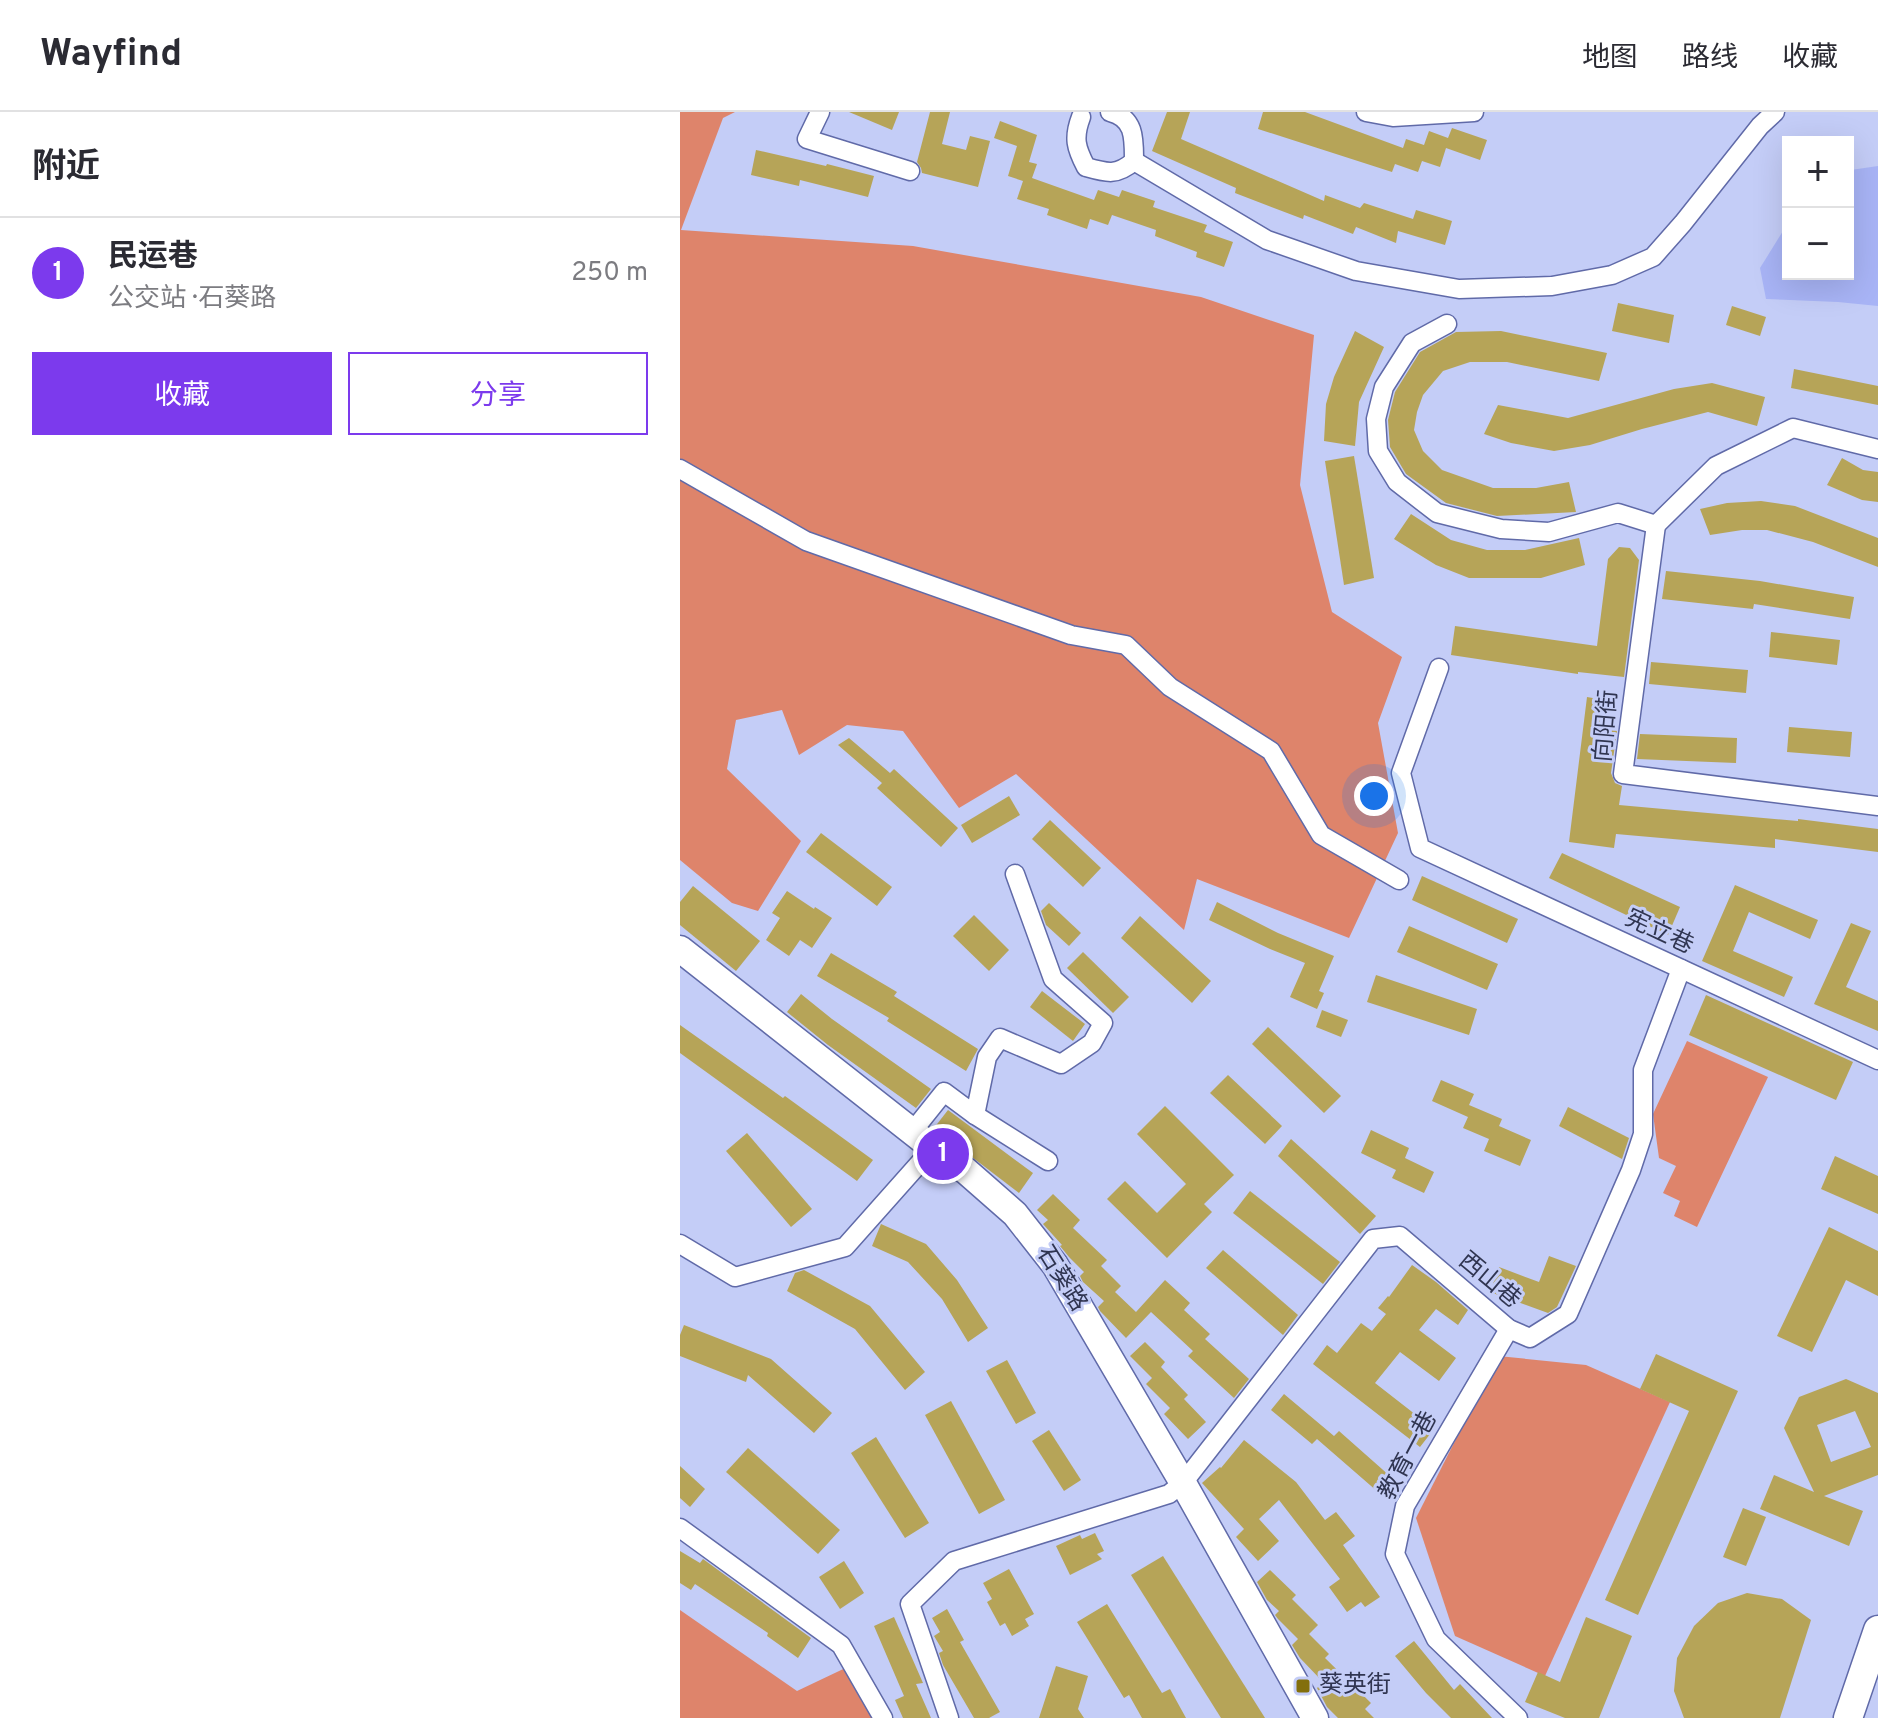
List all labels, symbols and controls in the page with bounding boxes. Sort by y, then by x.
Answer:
text: Wayfind [40,31,182,80]
text: 地图 [1582,41,1638,77]
text: 路线 [1682,41,1738,77]
text: 收藏 [1782,41,1838,77]
map controls [1782,136,1854,280]
button: + [1782,136,1854,208]
text: 附近 [32,147,100,190]
button: − [1782,208,1854,280]
text: 民运巷 [108,239,198,276]
text: 1 [53,257,63,290]
text: 250 m [571,257,648,290]
text: 公交站 · 石葵路 [108,283,276,316]
button: 收藏 [32,352,332,435]
button: 分享 [348,352,648,435]
street label: 向阳街 [1589,689,1625,763]
your location [1354,776,1394,816]
street label: 宪立巷 [1620,904,1698,962]
pin: 1 [917,1124,969,1184]
street label: 石葵路 [1029,1241,1093,1317]
street label: 西山巷 [1452,1246,1526,1316]
street label: 教育一巷 [1373,1407,1445,1505]
place label: 葵英街 [1319,1671,1391,1701]
marker: 葵英街 [1294,1677,1312,1695]

